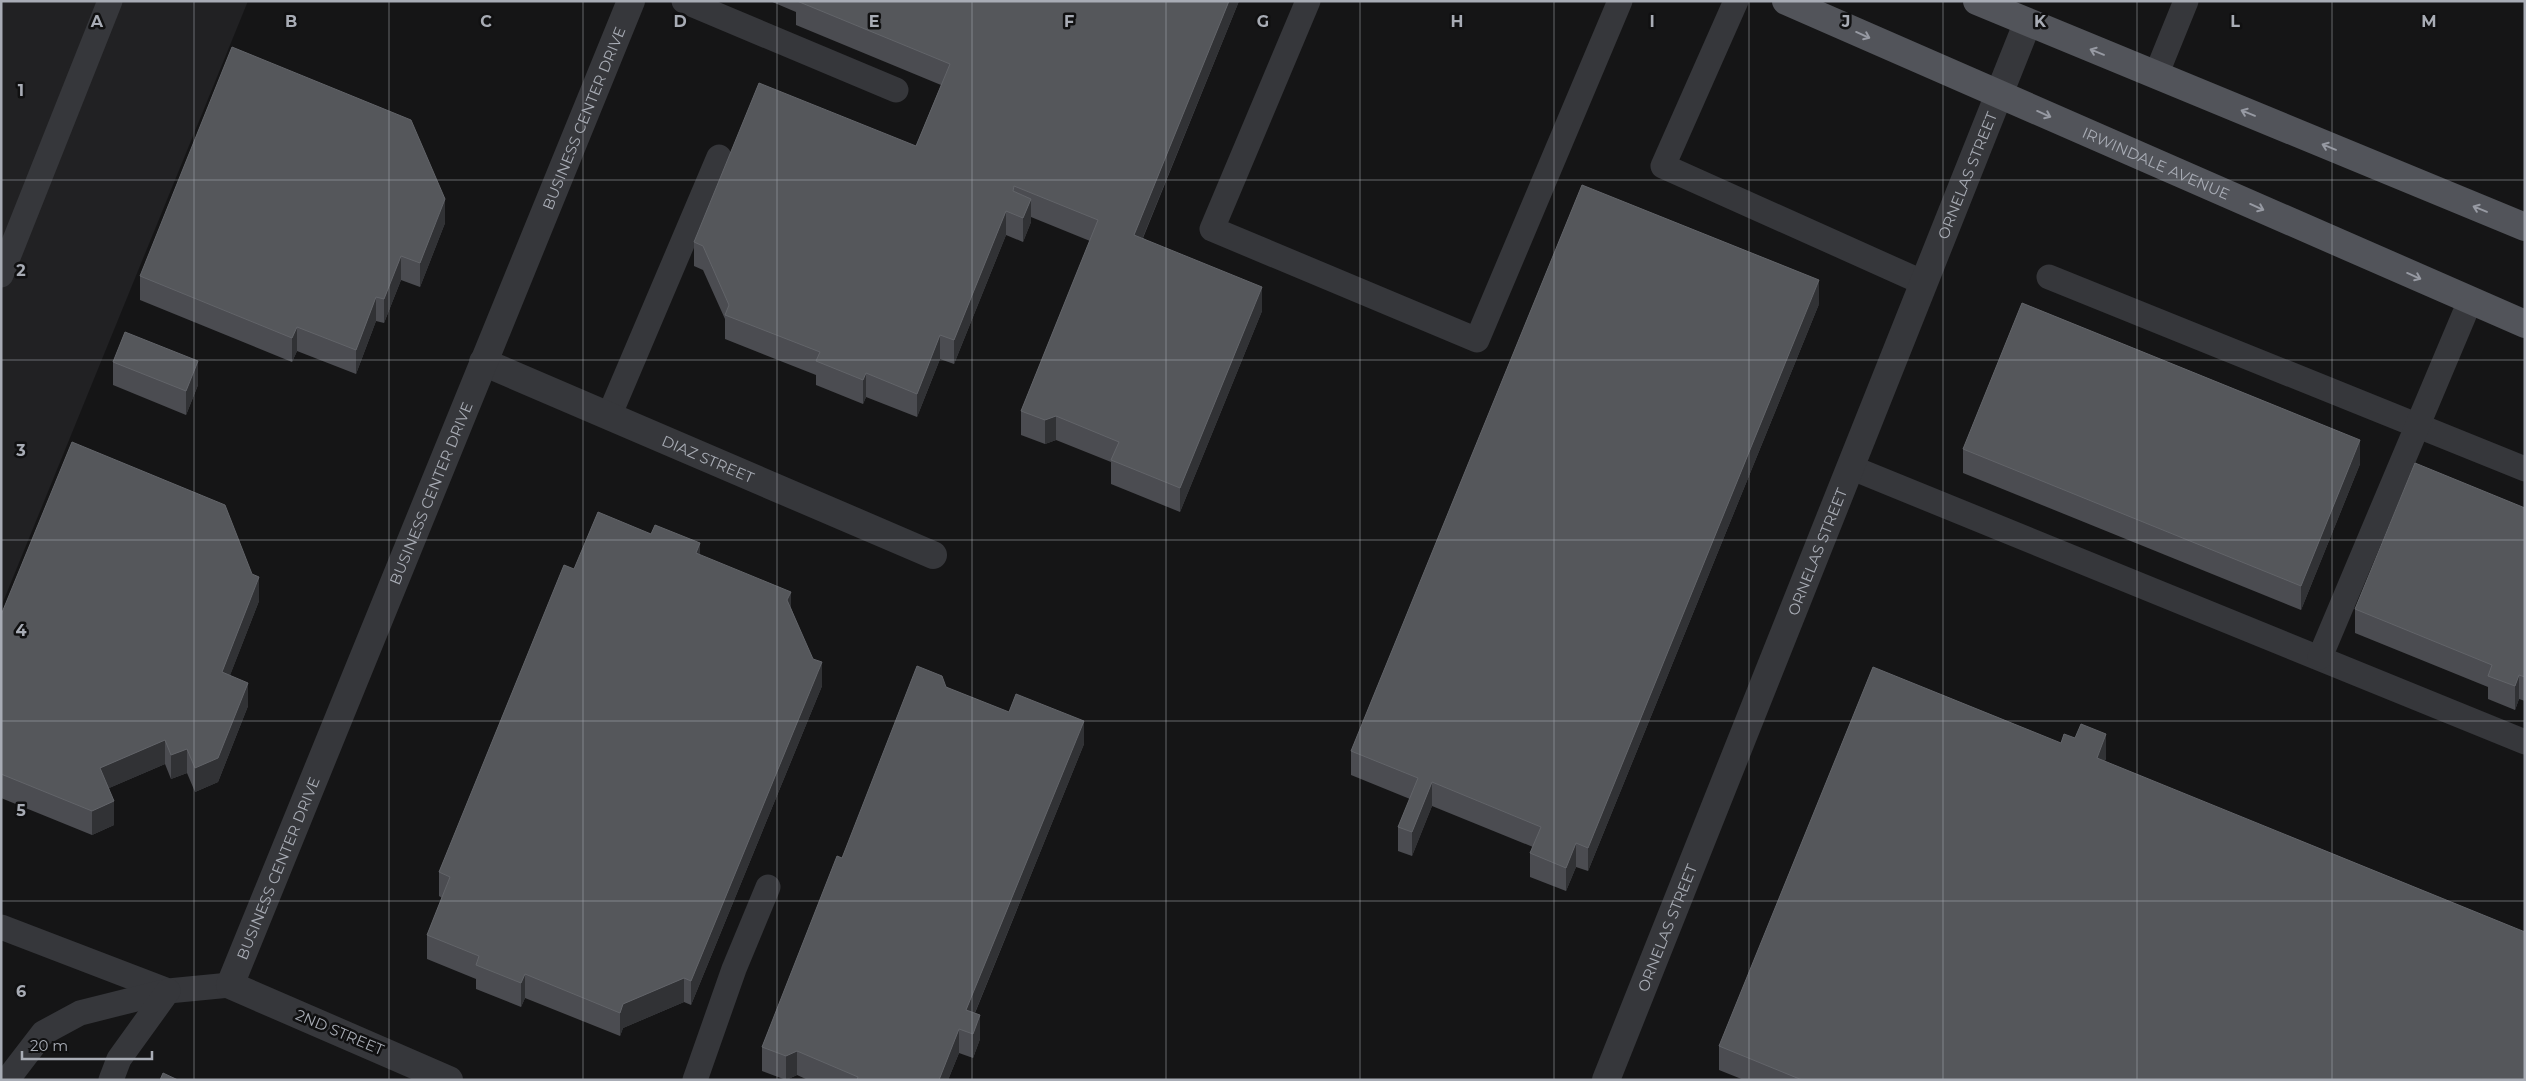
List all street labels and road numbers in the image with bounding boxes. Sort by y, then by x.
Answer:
street label: BUSINESS CENTER DRIVE [538,24,629,212]
street label: ORNELAS STREET [1933,108,2001,242]
street label: IRWINDALE AVENUE [2079,122,2233,203]
street label: BUSINESS CENTER DRIVE [385,399,476,587]
street label: DIAZ STREET [659,430,758,487]
street label: ORNELAS STREET [1783,485,1851,618]
street label: BUSINESS CENTER DRIVE [232,774,323,962]
street label: ORNELAS STREET [1633,861,1701,994]
street label: 2ND STREET [293,1005,387,1059]

